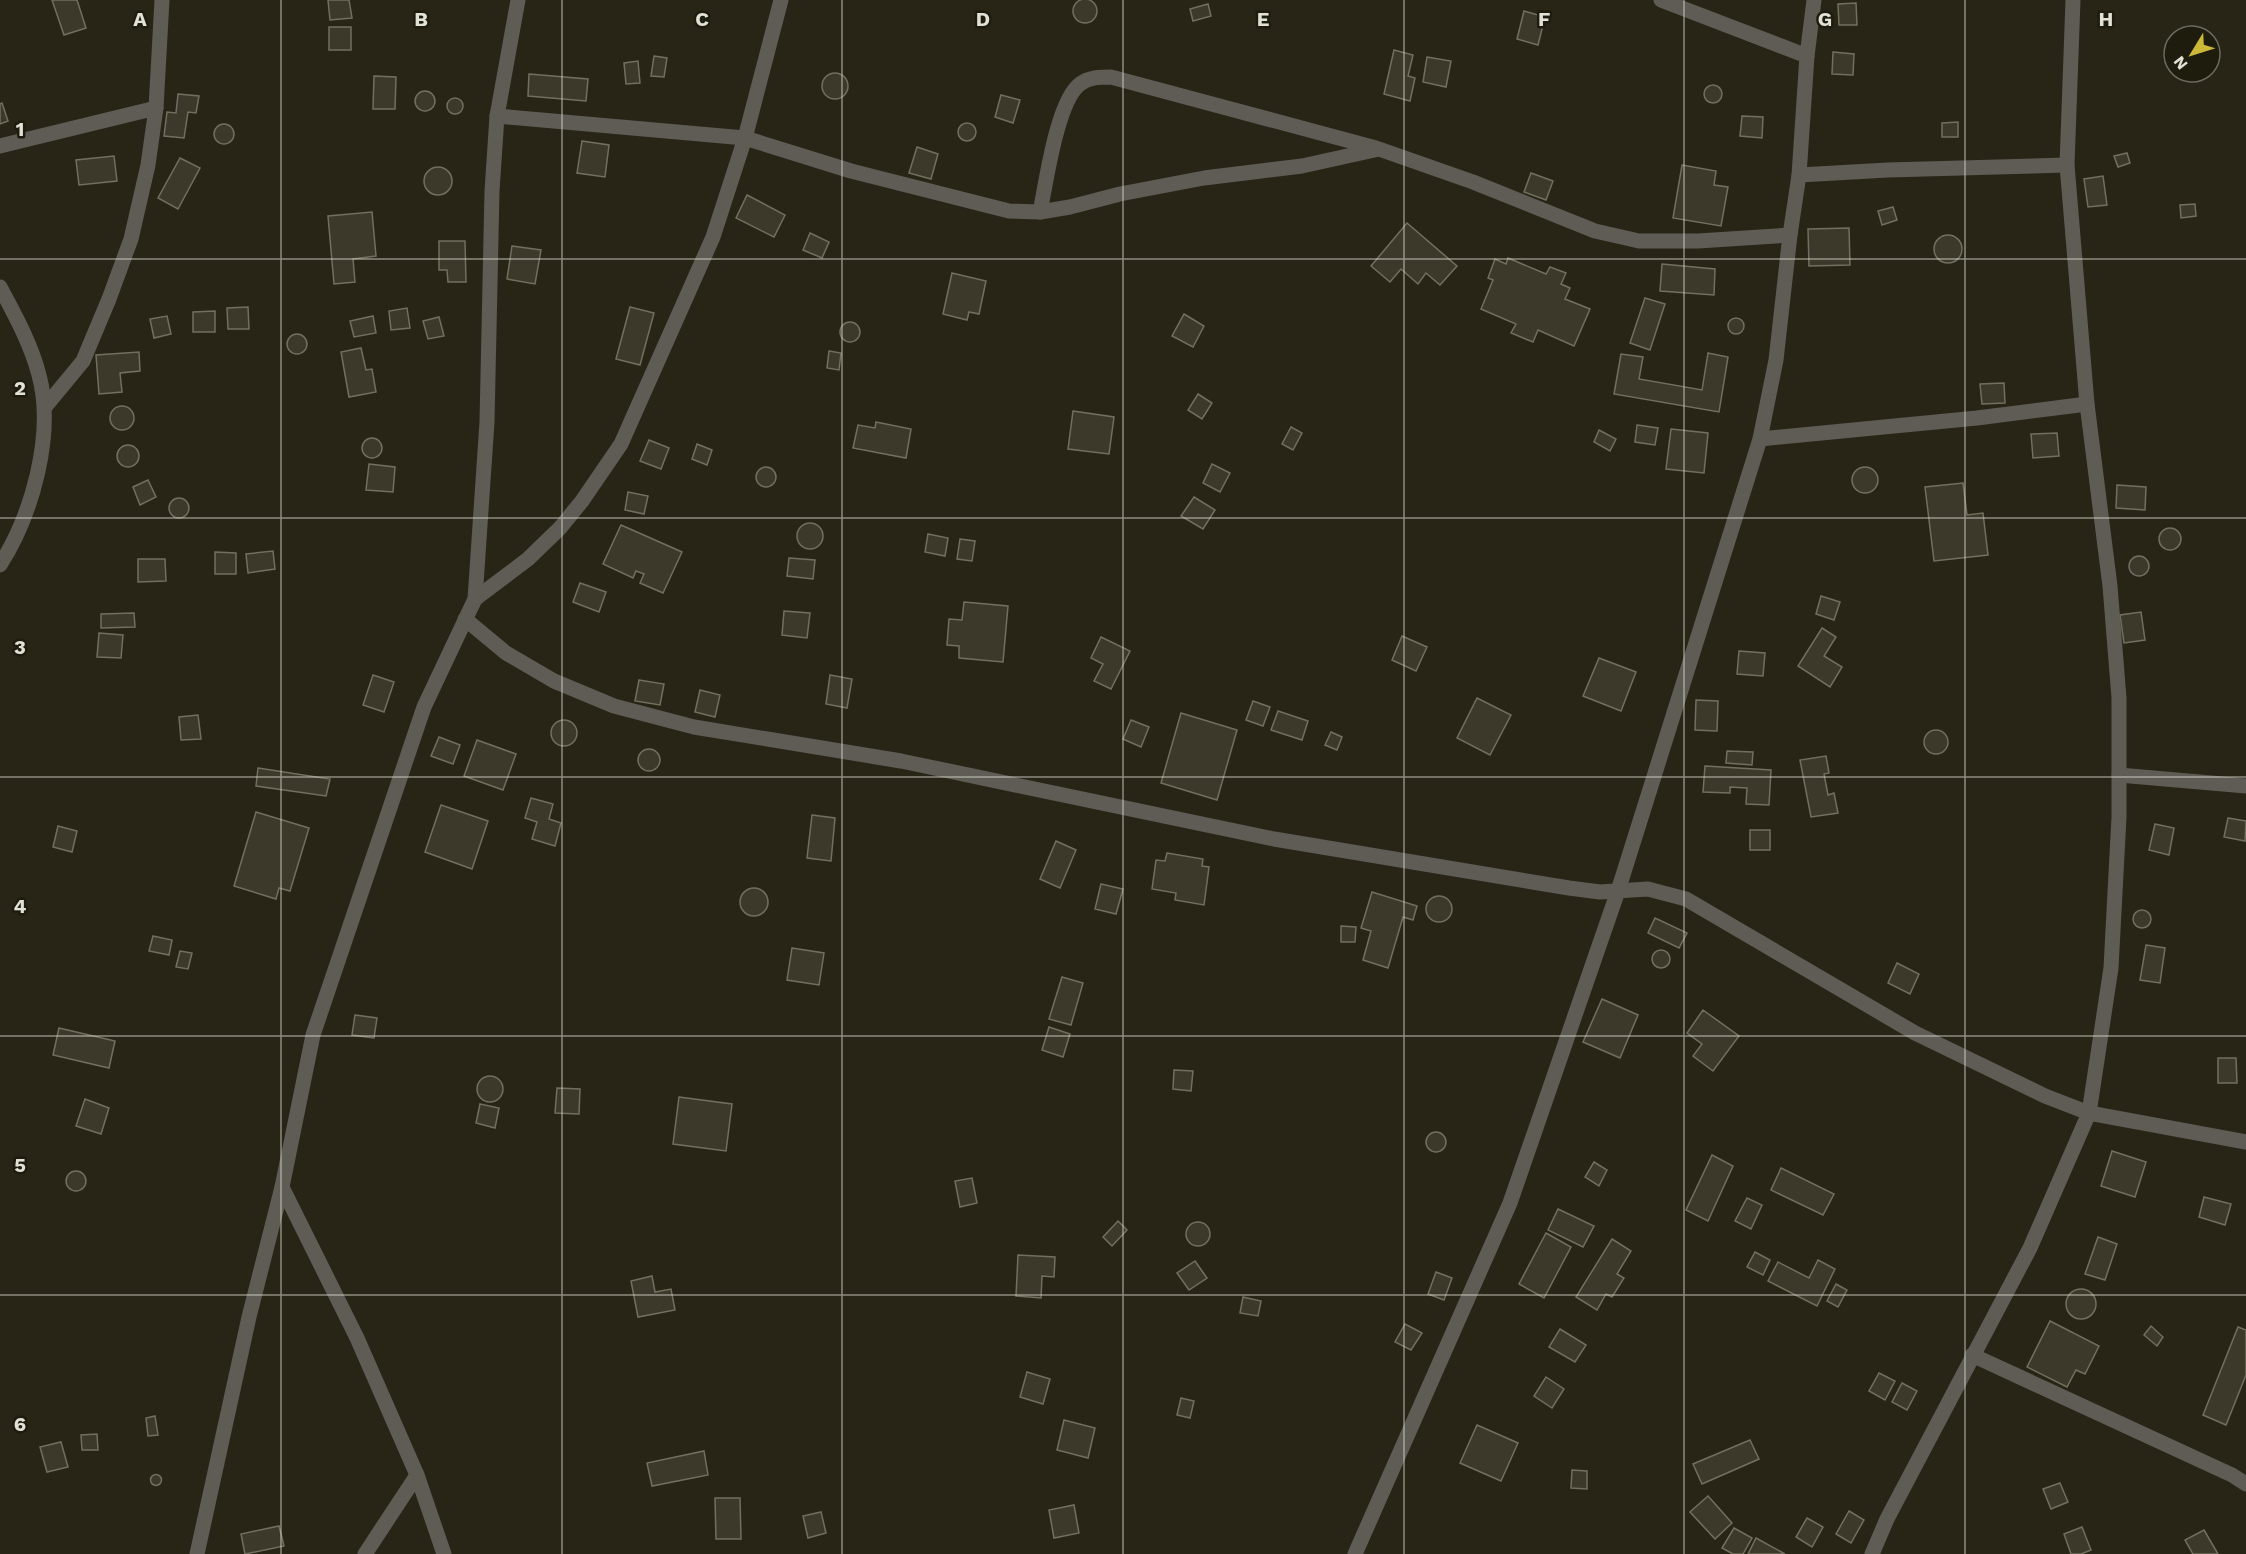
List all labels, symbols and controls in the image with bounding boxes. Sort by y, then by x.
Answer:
text: A [133,7,147,31]
text: B [414,7,428,31]
text: C [695,7,709,31]
text: D [976,7,990,31]
text: E [1257,7,1269,31]
text: F [1538,7,1550,31]
text: G [1818,7,1832,31]
text: H [2099,7,2113,31]
north arrow [2162,24,2222,84]
text: N [2169,52,2192,73]
text: 1 [16,117,24,141]
text: 2 [14,376,26,400]
text: 3 [14,635,26,659]
text: 4 [14,894,27,918]
text: 5 [14,1153,26,1177]
text: 6 [14,1412,26,1436]

